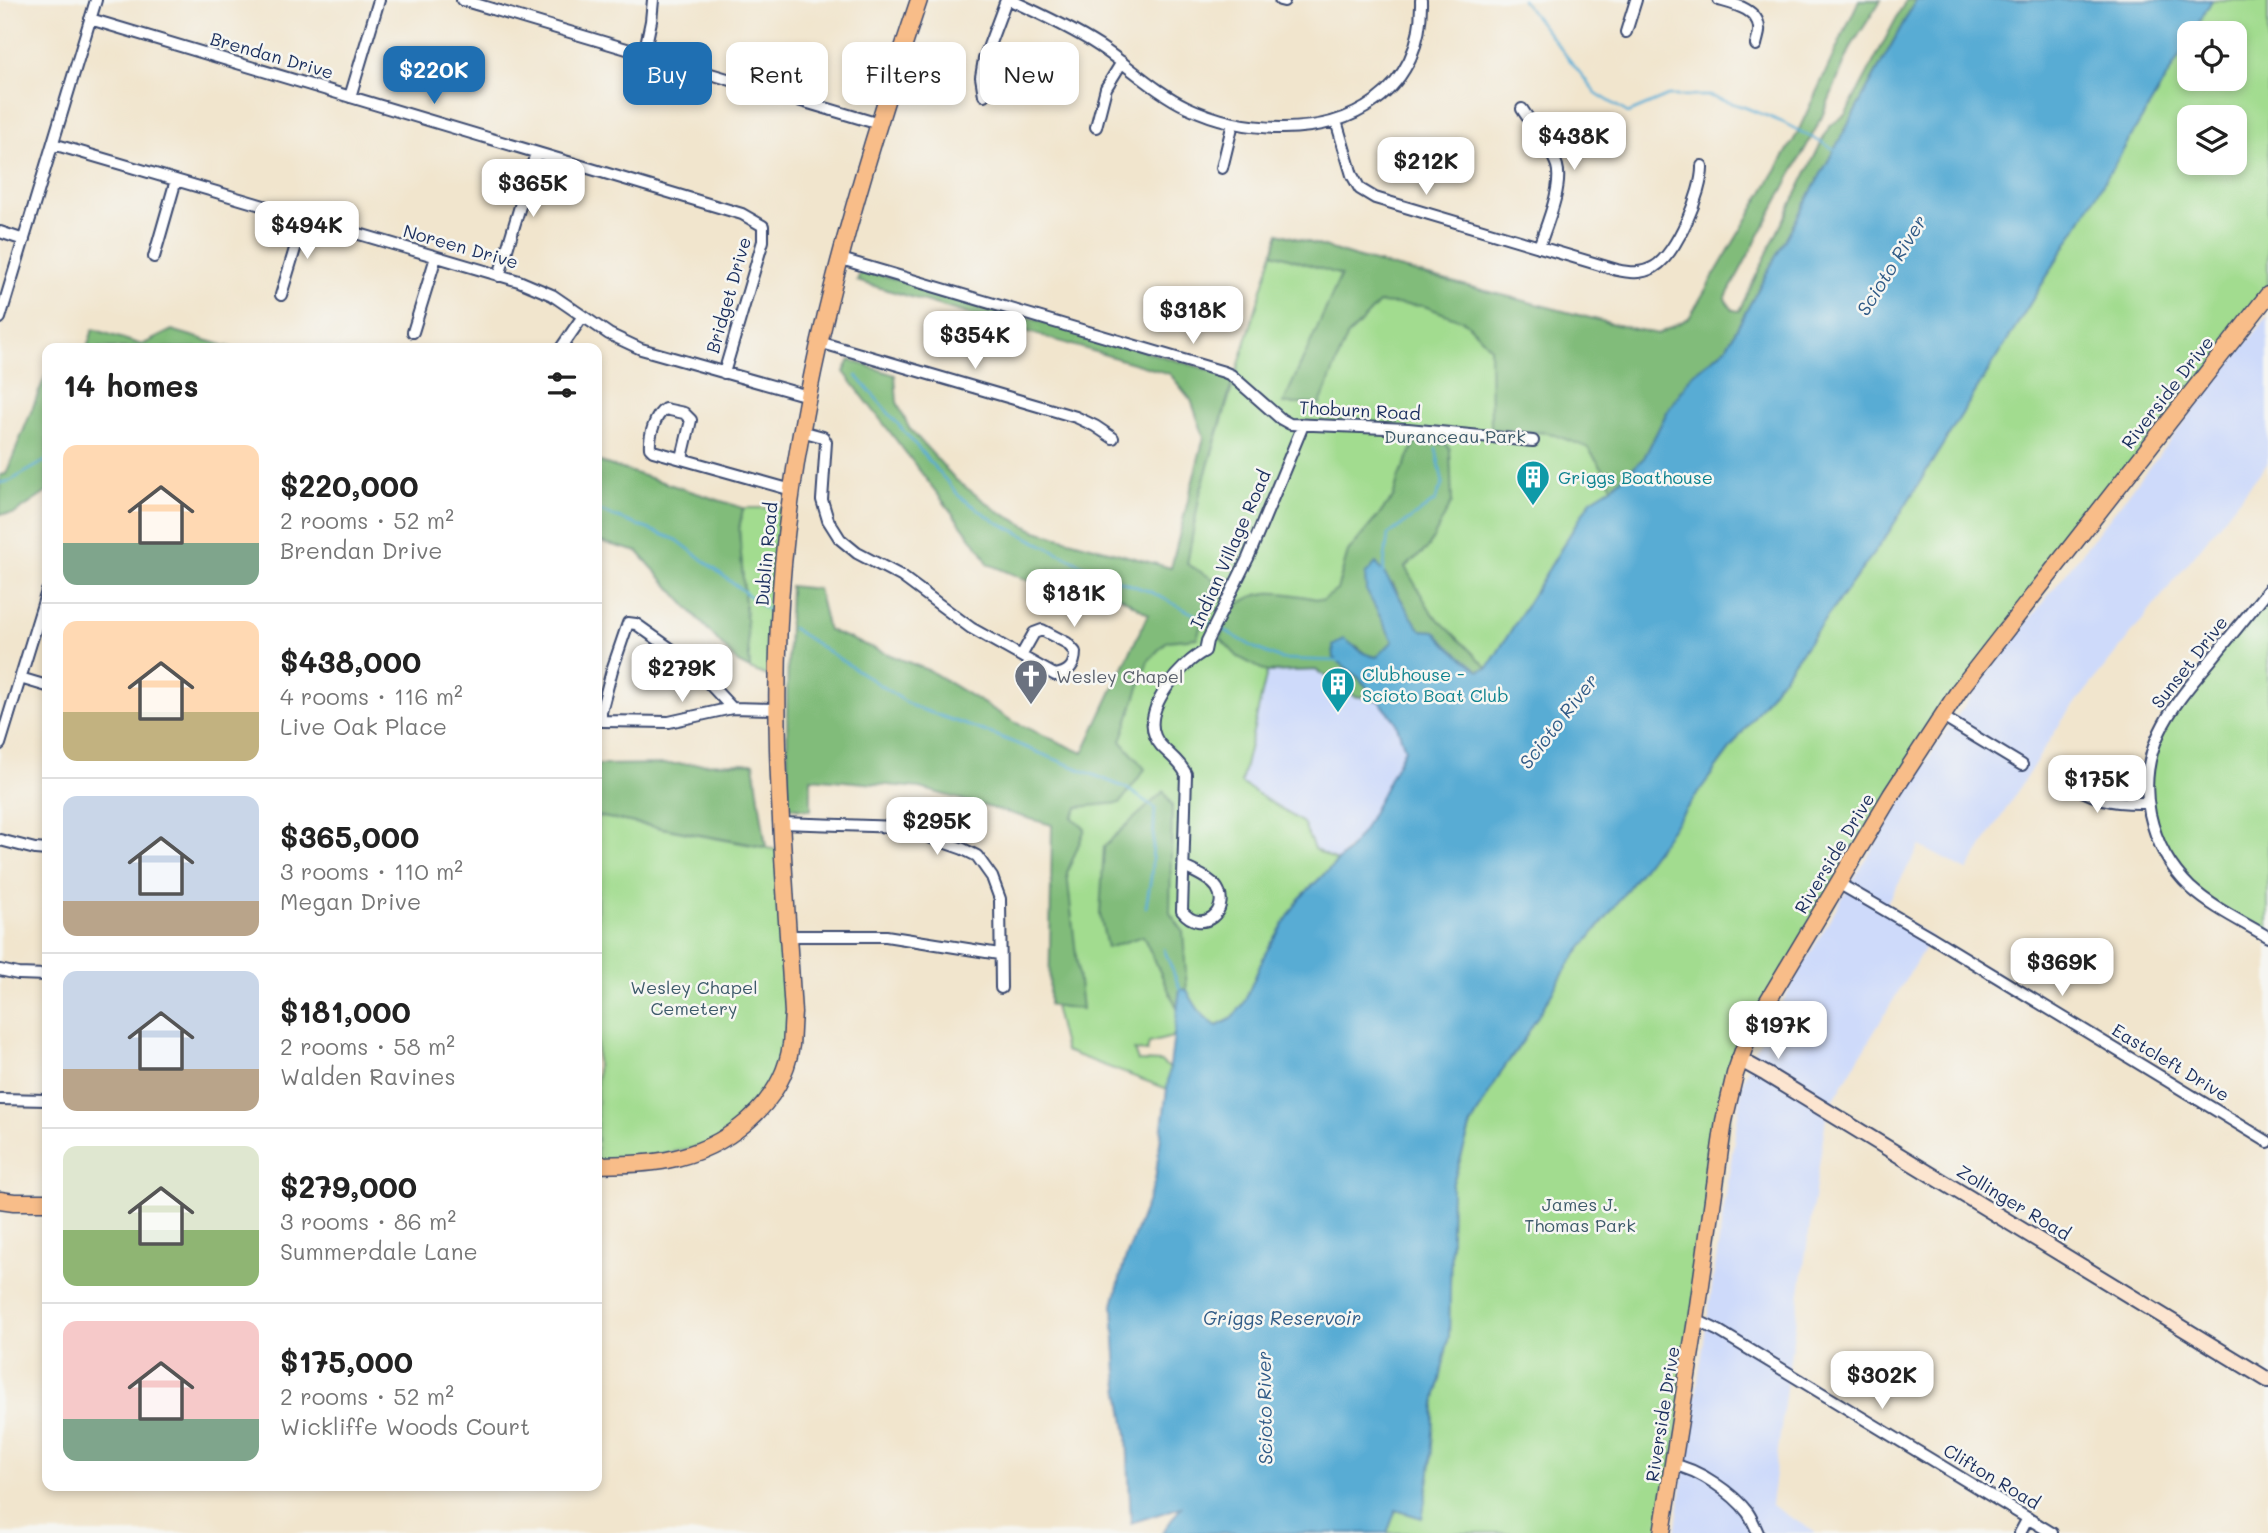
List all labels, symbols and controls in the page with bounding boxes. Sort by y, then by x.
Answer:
map controls [2177,21,2247,175]
button: locate [2177,21,2247,91]
street label: Brendan Drive [208,26,336,84]
chip: Buy [623,42,712,105]
chip: Rent [726,42,828,105]
chip: Filters [842,42,966,105]
chip: New [980,42,1079,105]
pin: $220K [385,46,483,106]
text: $220K [399,54,469,84]
button: layers [2177,105,2247,175]
pin: $438K [1525,113,1623,172]
text: $438K [1538,120,1610,150]
pin: $212K [1377,138,1475,197]
text: $212K [1393,145,1459,175]
pin: $365K [484,160,582,219]
text: $365K [498,167,568,197]
pin: $494K [258,202,356,261]
text: $494K [271,209,343,239]
water label: Scioto River [1850,210,1932,320]
street label: Noreen Drive [401,218,521,274]
street label: Bridget Drive [700,234,756,356]
pin: $318K [1144,286,1242,346]
text: $318K [1159,294,1227,324]
pin: $354K [926,312,1024,371]
text: $354K [939,319,1011,349]
street label: Riverside Drive [2115,331,2219,453]
text: 14 homes [63,365,199,405]
icon: filters [543,366,581,404]
street label: Thoburn Road [1299,395,1421,425]
park label: Duranceau Park [1384,424,1526,448]
building icon: Griggs Boathouse [1514,458,1552,507]
text: $220,000 [280,465,418,505]
place label: Griggs Boathouse [1558,465,1713,489]
street label: Indian Village Road [1184,466,1276,632]
icon: home [119,473,203,557]
street label: Dublin Road [750,501,782,607]
text: 2 rooms · 52 m² [280,505,454,535]
text: Brendan Drive [280,535,443,565]
pin: $181K [1025,570,1123,629]
text: $181K [1042,577,1106,607]
street label: Sunset Drive [2145,611,2233,713]
text: $438,000 [280,641,421,681]
pin: $279K [633,644,731,704]
icon: home [119,649,203,733]
text: $279K [648,652,716,682]
church icon: Wesley Chapel [1012,657,1050,706]
place label: Clubhouse - Scioto Boat Club [1362,662,1509,707]
place label: Wesley Chapel [1056,664,1184,688]
building icon: Clubhouse - Scioto Boat Club [1319,665,1357,714]
water label: Scioto River [1513,668,1603,774]
text: 4 rooms · 116 m² [280,681,463,711]
text: Live Oak Place [280,711,447,741]
pin: $175K [2048,756,2146,815]
text: $175K [2064,763,2130,793]
street label: Riverside Drive [1788,788,1880,918]
pin: $295K [888,798,986,857]
text: $295K [902,805,972,835]
text: $365,000 [280,816,419,856]
icon: home [119,824,203,908]
text: 3 rooms · 110 m² [280,856,463,886]
text: Megan Drive [280,886,421,916]
pin: $369K [2013,939,2111,998]
text: $369K [2027,946,2097,976]
park label: Wesley Chapel Cemetery [630,975,758,1020]
text: $181,000 [280,991,411,1031]
icon: home [119,999,203,1083]
pin: $197K [1729,1002,1827,1061]
text: $197K [1745,1009,1811,1039]
street label: Eastcleft Drive [2108,1018,2234,1106]
text: 2 rooms · 58 m² [280,1031,455,1061]
text: Walden Ravines [280,1061,456,1091]
street label: Zollinger Road [1953,1159,2075,1245]
text: $279,000 [280,1166,417,1206]
icon: home [119,1174,203,1258]
park label: James J. Thomas Park [1524,1192,1636,1237]
text: 3 rooms · 86 m² [280,1206,456,1236]
text: Summerdale Lane [280,1236,478,1266]
water label: Griggs Reservoir [1203,1305,1361,1330]
text: $175,000 [280,1341,413,1381]
street label: Riverside Drive [1639,1345,1685,1483]
icon: home [119,1349,203,1433]
water label: Scioto River [1251,1351,1277,1465]
pin: $302K [1833,1352,1931,1411]
text: $302K [1847,1359,1917,1389]
text: 2 rooms · 52 m² [280,1381,454,1411]
text: Wickliffe Woods Court [280,1411,530,1441]
street label: Clifton Road [1939,1438,2045,1514]

